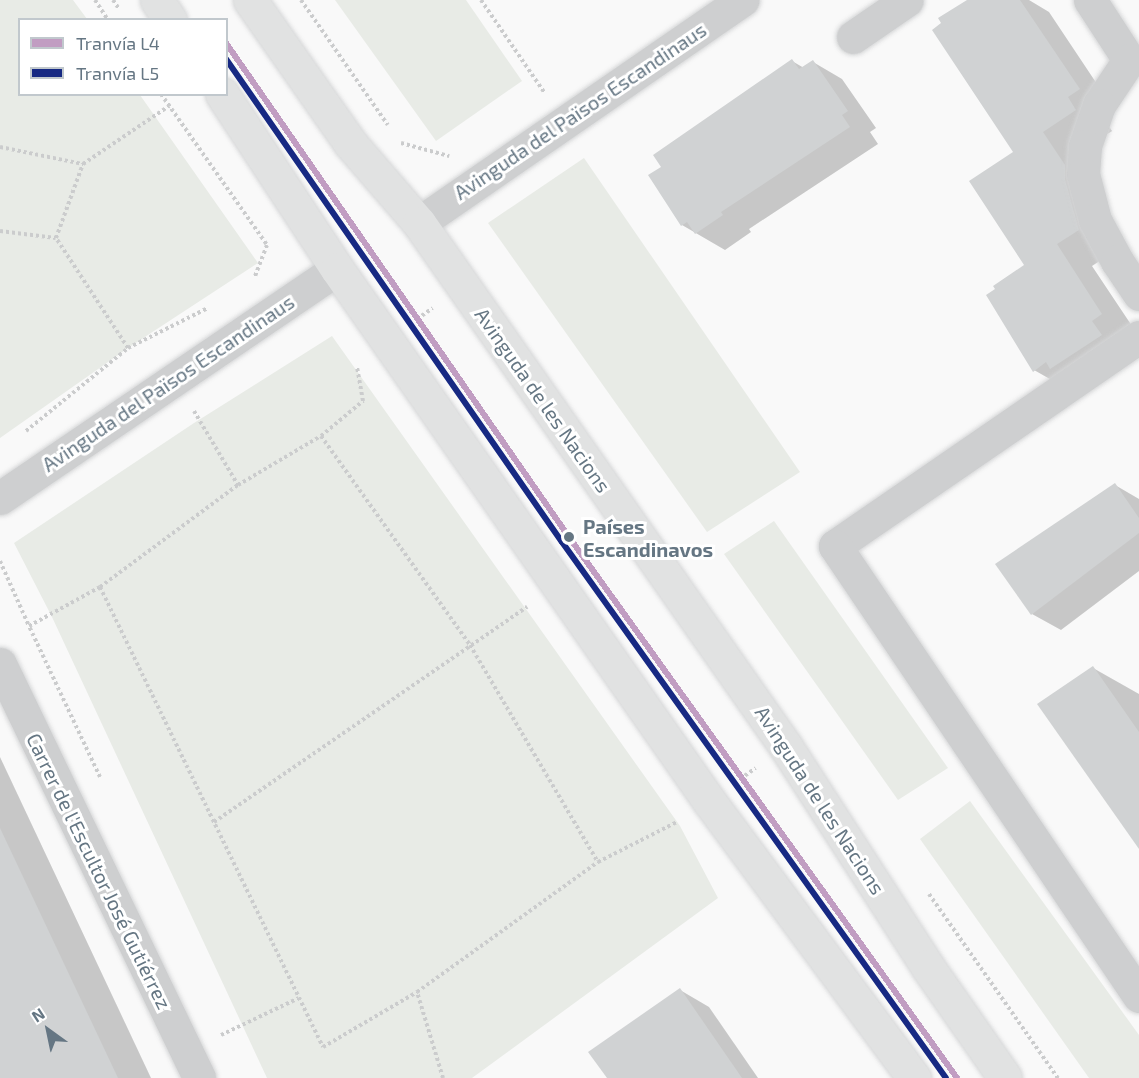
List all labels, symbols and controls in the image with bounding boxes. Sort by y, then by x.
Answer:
street label: Avinguda del Països Escandinaus [449,17,711,205]
legend [18,18,228,96]
text: Tranvía L4 [76,32,160,54]
text: Tranvía L5 [76,62,159,84]
street label: Avinguda del Països Escandinaus [37,289,299,477]
street label: Avinguda de les Nacions [470,303,616,497]
place label: Países Escandinavos [583,514,713,561]
marker: Países Escandinavos [560,528,578,546]
street label: Avinguda de les Nacions [750,701,890,899]
street label: Carrer de l'Escultor José Gutiérrez [21,729,177,1013]
north arrow [18,1000,78,1060]
text: N [28,1003,48,1026]

